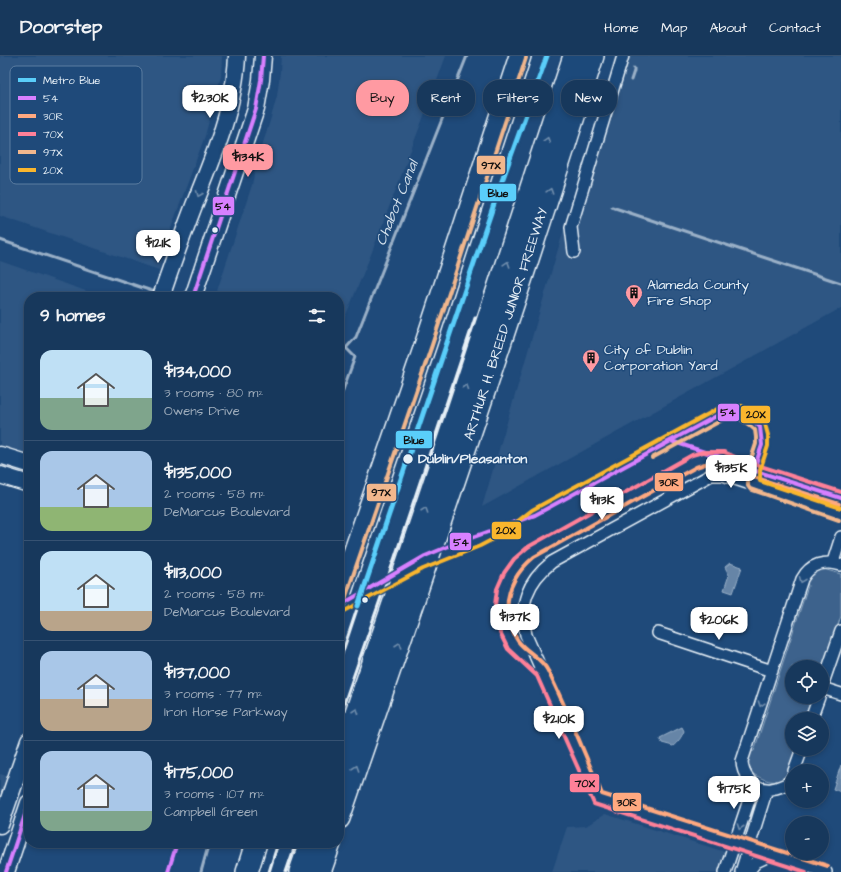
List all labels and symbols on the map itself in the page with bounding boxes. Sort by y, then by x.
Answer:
legend [10,66,142,184]
text: Metro Blue [43,73,100,88]
pin: $230K [182,85,238,119]
text: 54 [43,91,59,106]
text: 30R [43,109,64,124]
text: 70X [43,127,64,142]
one-way arrow [542,137,550,144]
pin: $134K [220,144,276,178]
text: 97X [43,145,63,160]
line badge: 97X [476,155,506,175]
water label: Chabot Canal [370,156,424,249]
text: 97X [481,158,501,173]
text: 20X [43,163,63,178]
line badge: Blue [479,183,517,202]
text: Blue [487,186,509,201]
one-way arrow [545,188,553,195]
one-way arrow [195,190,203,197]
line badge: 54 [212,196,235,216]
text: 54 [215,199,231,214]
street label: ARTHUR H. BREED JUNIOR FREEWAY [459,204,553,443]
unlabelled marker [210,225,220,235]
pin: $121K [130,230,186,264]
one-way arrow [502,260,510,267]
place label: Alameda County Fire Shop [647,275,749,311]
building icon: Alameda County Fire Shop [624,283,644,308]
place label: City of Dublin Corporation Yard [604,340,718,376]
building icon: City of Dublin Corporation Yard [581,348,601,373]
one-way arrow [461,384,470,391]
line badge: 54 [717,403,740,422]
text: 54 [720,405,736,420]
line badge: 20X [740,405,771,424]
text: 20X [745,407,766,422]
line badge: Blue [395,430,433,449]
text: Blue [403,433,425,448]
place label: Dublin/Pleasanton [418,449,527,469]
marker: Dublin/Pleasanton [401,452,415,466]
pin: $135K [703,455,759,489]
line badge: 30R [654,472,684,492]
text: 30R [658,475,679,490]
line badge: 97X [366,483,397,502]
text: 97X [371,485,391,500]
pin: $113K [574,487,630,521]
one-way arrow [420,507,429,514]
line badge: 20X [491,521,522,540]
text: 20X [495,523,516,538]
line badge: 54 [449,532,472,551]
text: 54 [453,535,469,550]
one-way arrow [799,576,807,584]
unlabelled marker [360,595,370,605]
pin: $137K [487,604,543,638]
pin: $206K [691,607,747,641]
one-way arrow [394,642,403,649]
one-way arrow [757,700,766,707]
pin: $210K [531,706,587,740]
one-way arrow [352,707,360,714]
one-way arrow [352,765,360,772]
line badge: 70X [569,773,600,793]
text: 70X [574,776,596,791]
pin: $175K [706,776,762,810]
line badge: 30R [612,792,642,812]
text: 30R [616,795,637,810]
one-way arrow [736,823,745,830]

